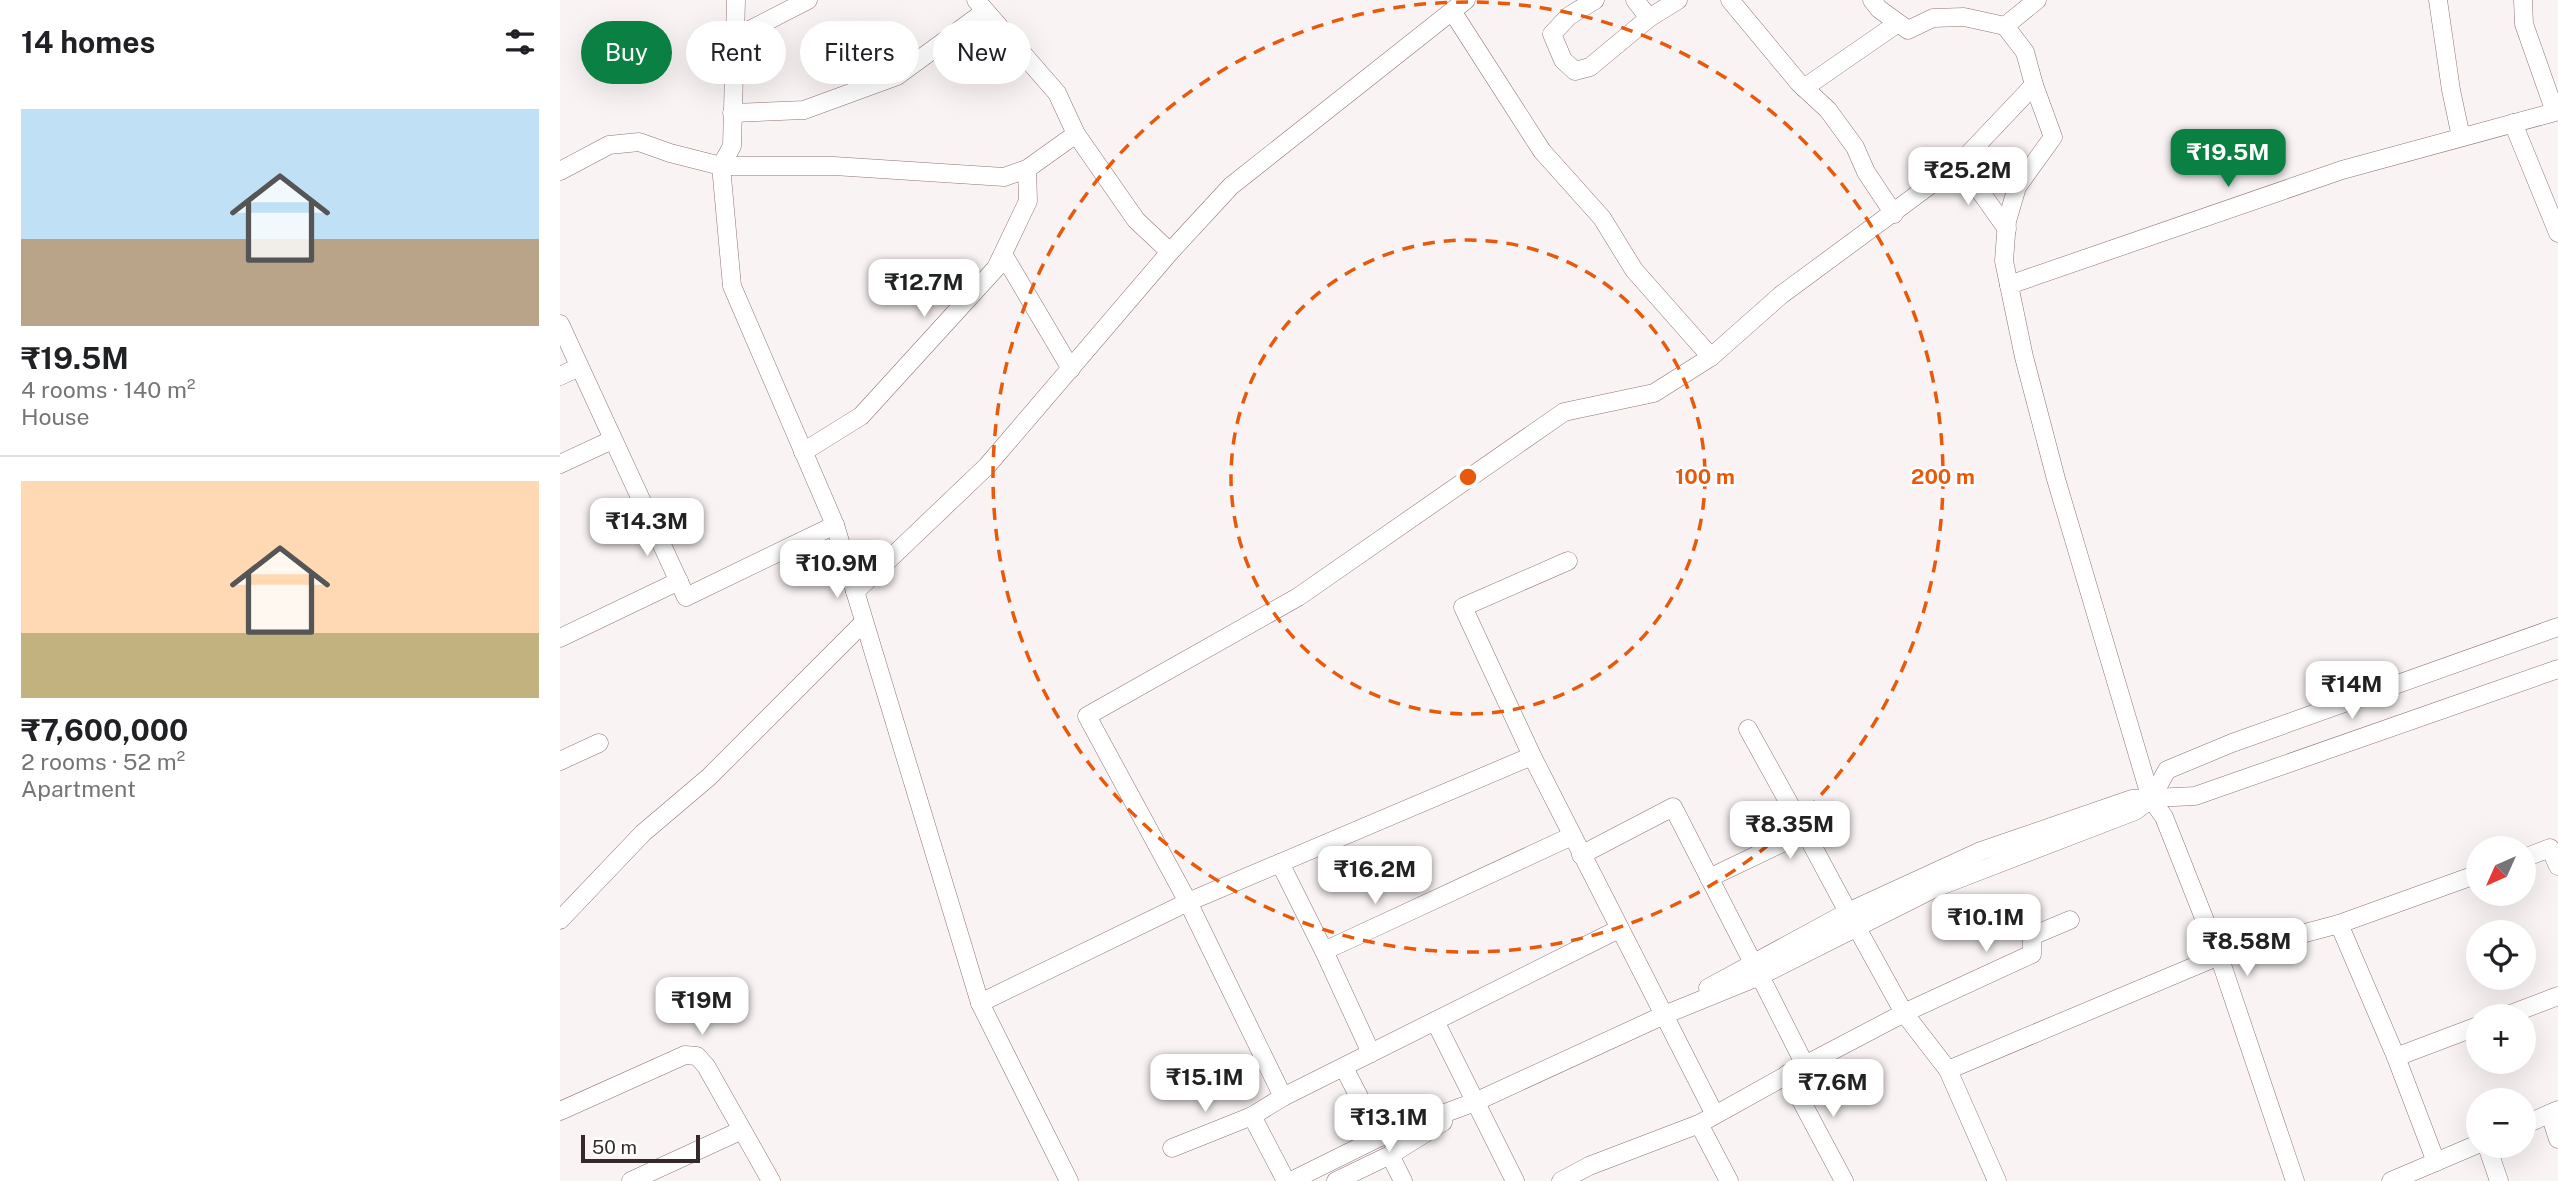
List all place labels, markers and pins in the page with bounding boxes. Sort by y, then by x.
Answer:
pin: ₹19.5M [2171,130,2285,189]
pin: ₹25.2M [1911,148,2025,207]
pin: ₹12.7M [867,260,981,319]
centre of rings [1456,465,1480,489]
pin: ₹14.3M [590,498,704,558]
pin: ₹10.9M [780,540,894,600]
pin: ₹14M [2311,662,2393,721]
pin: ₹8.35M [1733,802,1847,861]
pin: ₹16.2M [1318,846,1432,906]
pin: ₹10.1M [1929,894,2043,954]
pin: ₹8.58M [2190,918,2304,978]
pin: ₹19M [661,978,743,1037]
pin: ₹15.1M [1148,1054,1262,1114]
pin: ₹7.6M [1784,1060,1882,1119]
pin: ₹13.1M [1332,1094,1446,1154]

